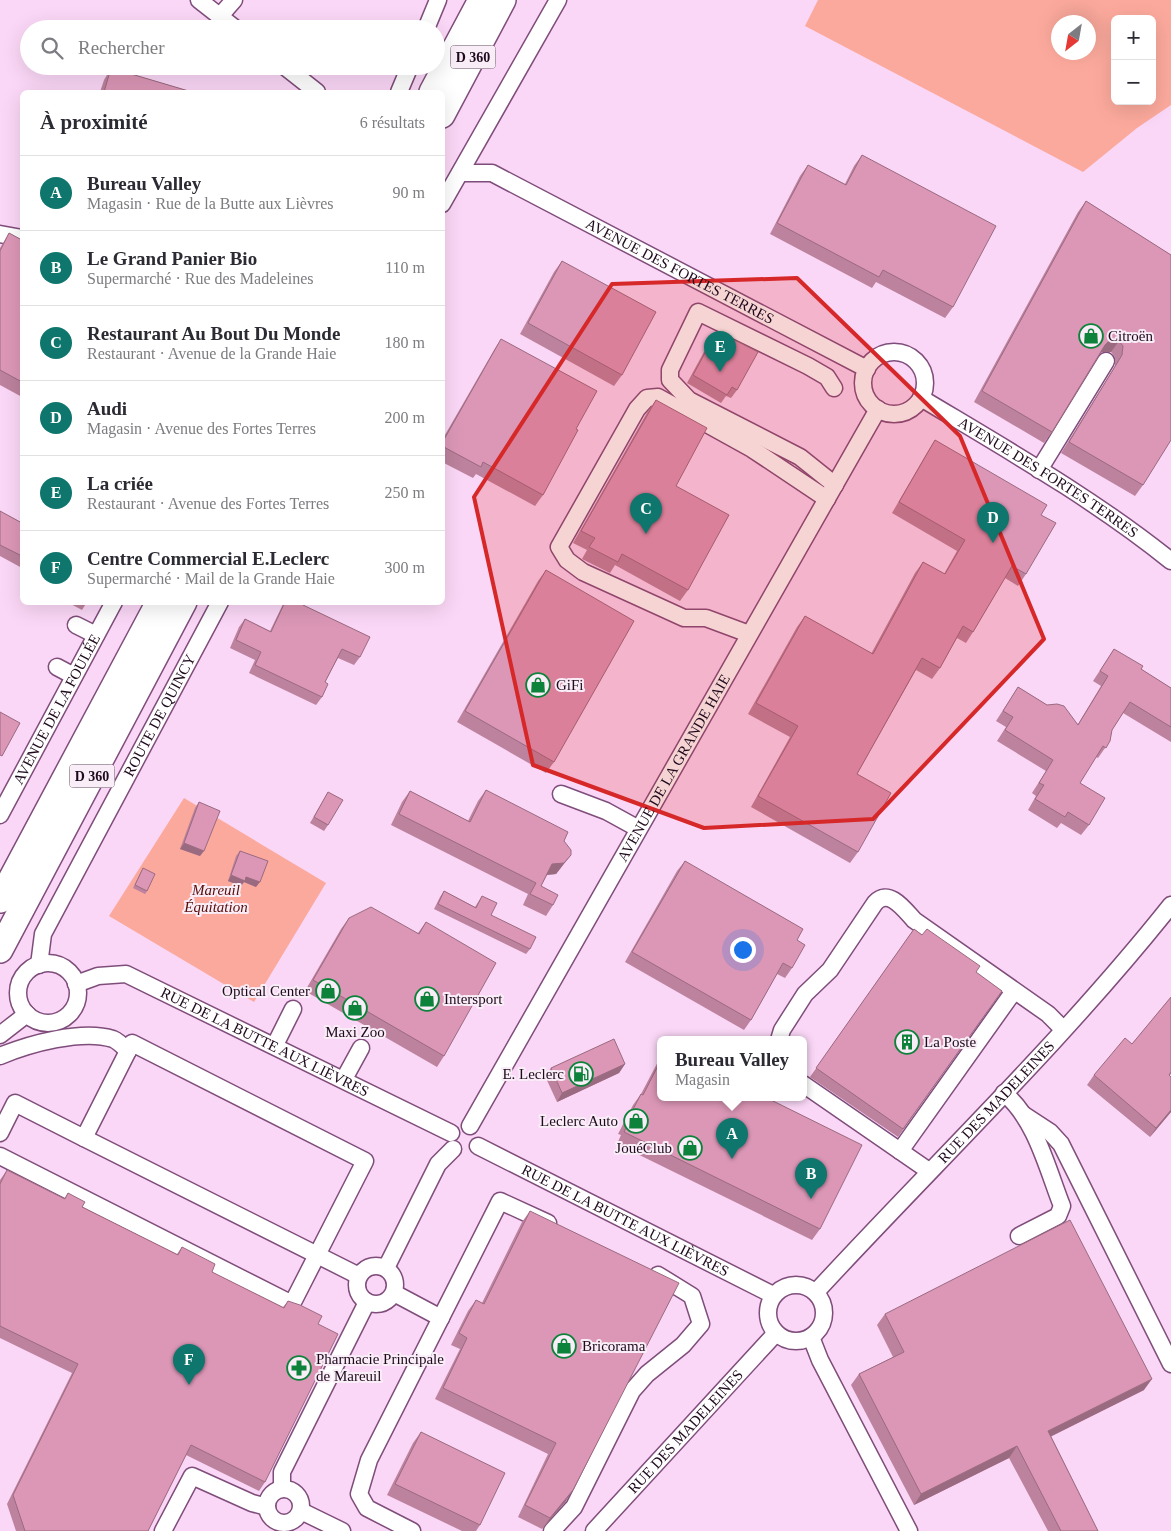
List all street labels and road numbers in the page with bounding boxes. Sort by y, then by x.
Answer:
road number: D 360 [450,46,496,68]
street label: AVENUE DES FORTES TERRES [583,215,777,327]
street label: AVENUE DES FORTES TERRES [954,415,1142,541]
street label: AVENUE DE LA FOULÉE [10,631,103,787]
street label: ROUTE DE QUINCY [121,651,199,779]
street label: AVENUE DE LA GRANDE HAIE [614,672,733,864]
road number: D 360 [70,764,114,788]
street label: RUE DE LA BUTTE AUX LIÈVRES [158,984,372,1100]
street label: RUE DES MADELEINES [935,1038,1058,1166]
street label: RUE DE LA BUTTE AUX LIÈVRES [519,1161,731,1279]
street label: RUE DES MADELEINES [625,1367,746,1497]

